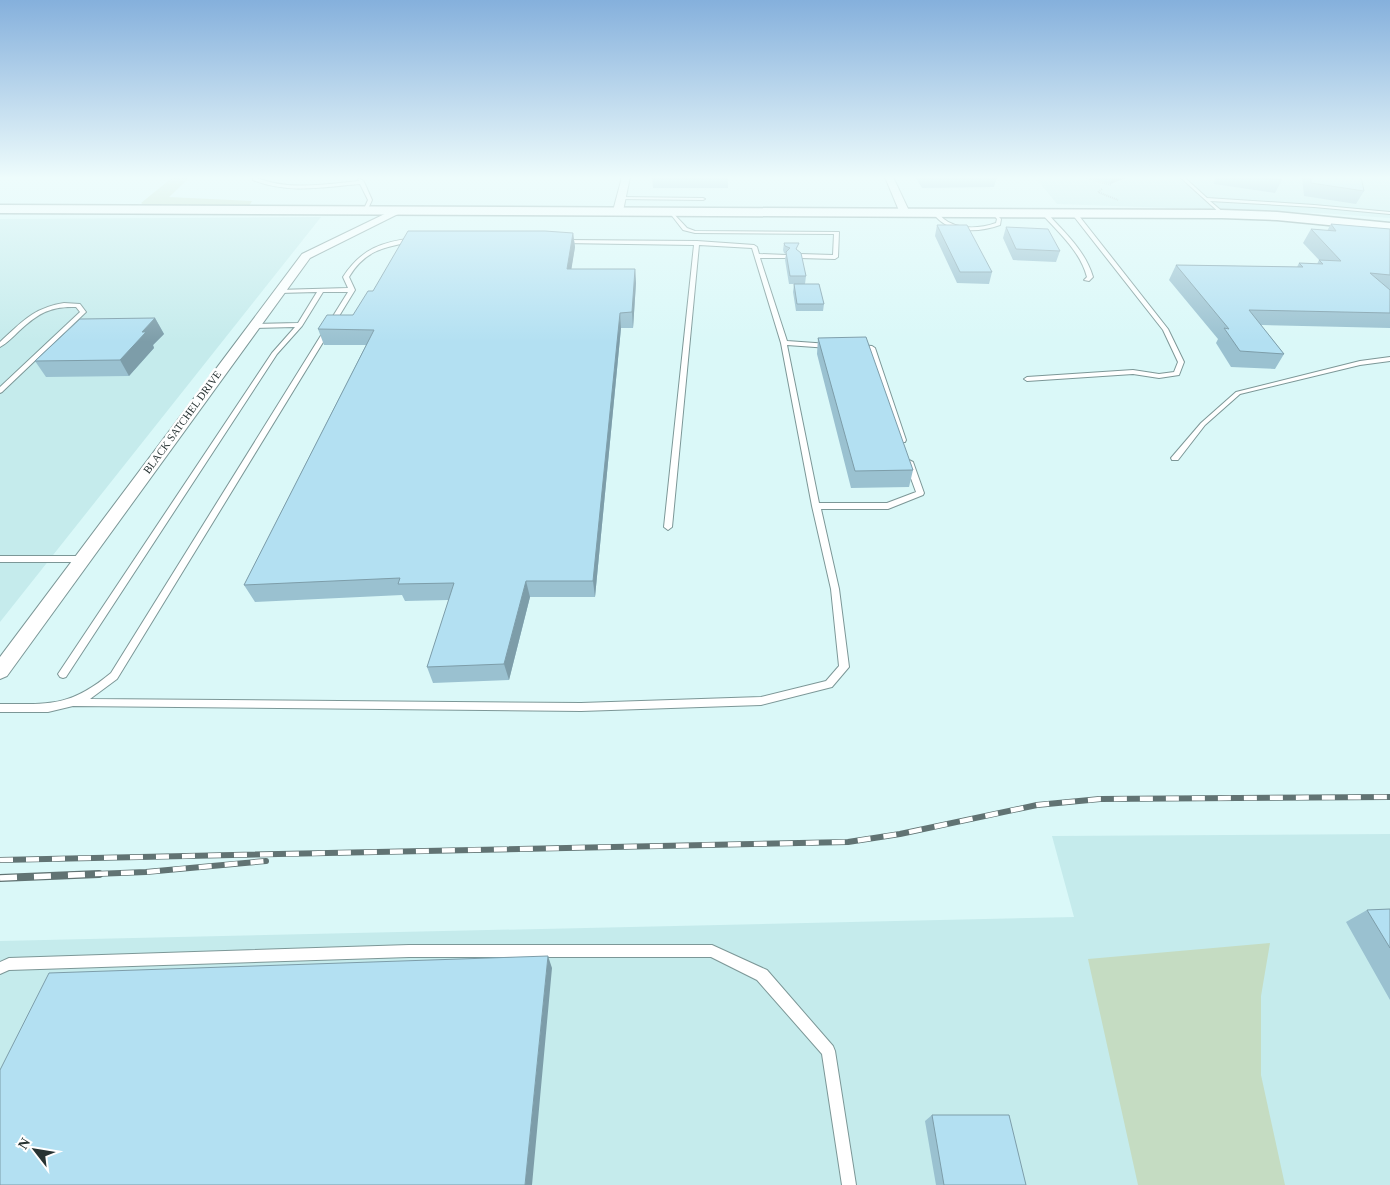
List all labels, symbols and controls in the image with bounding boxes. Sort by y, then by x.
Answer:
street label: BLACK SATCHEL DRIVE [141,368,224,476]
north arrow [10,1125,60,1175]
text: N [15,1135,33,1152]

